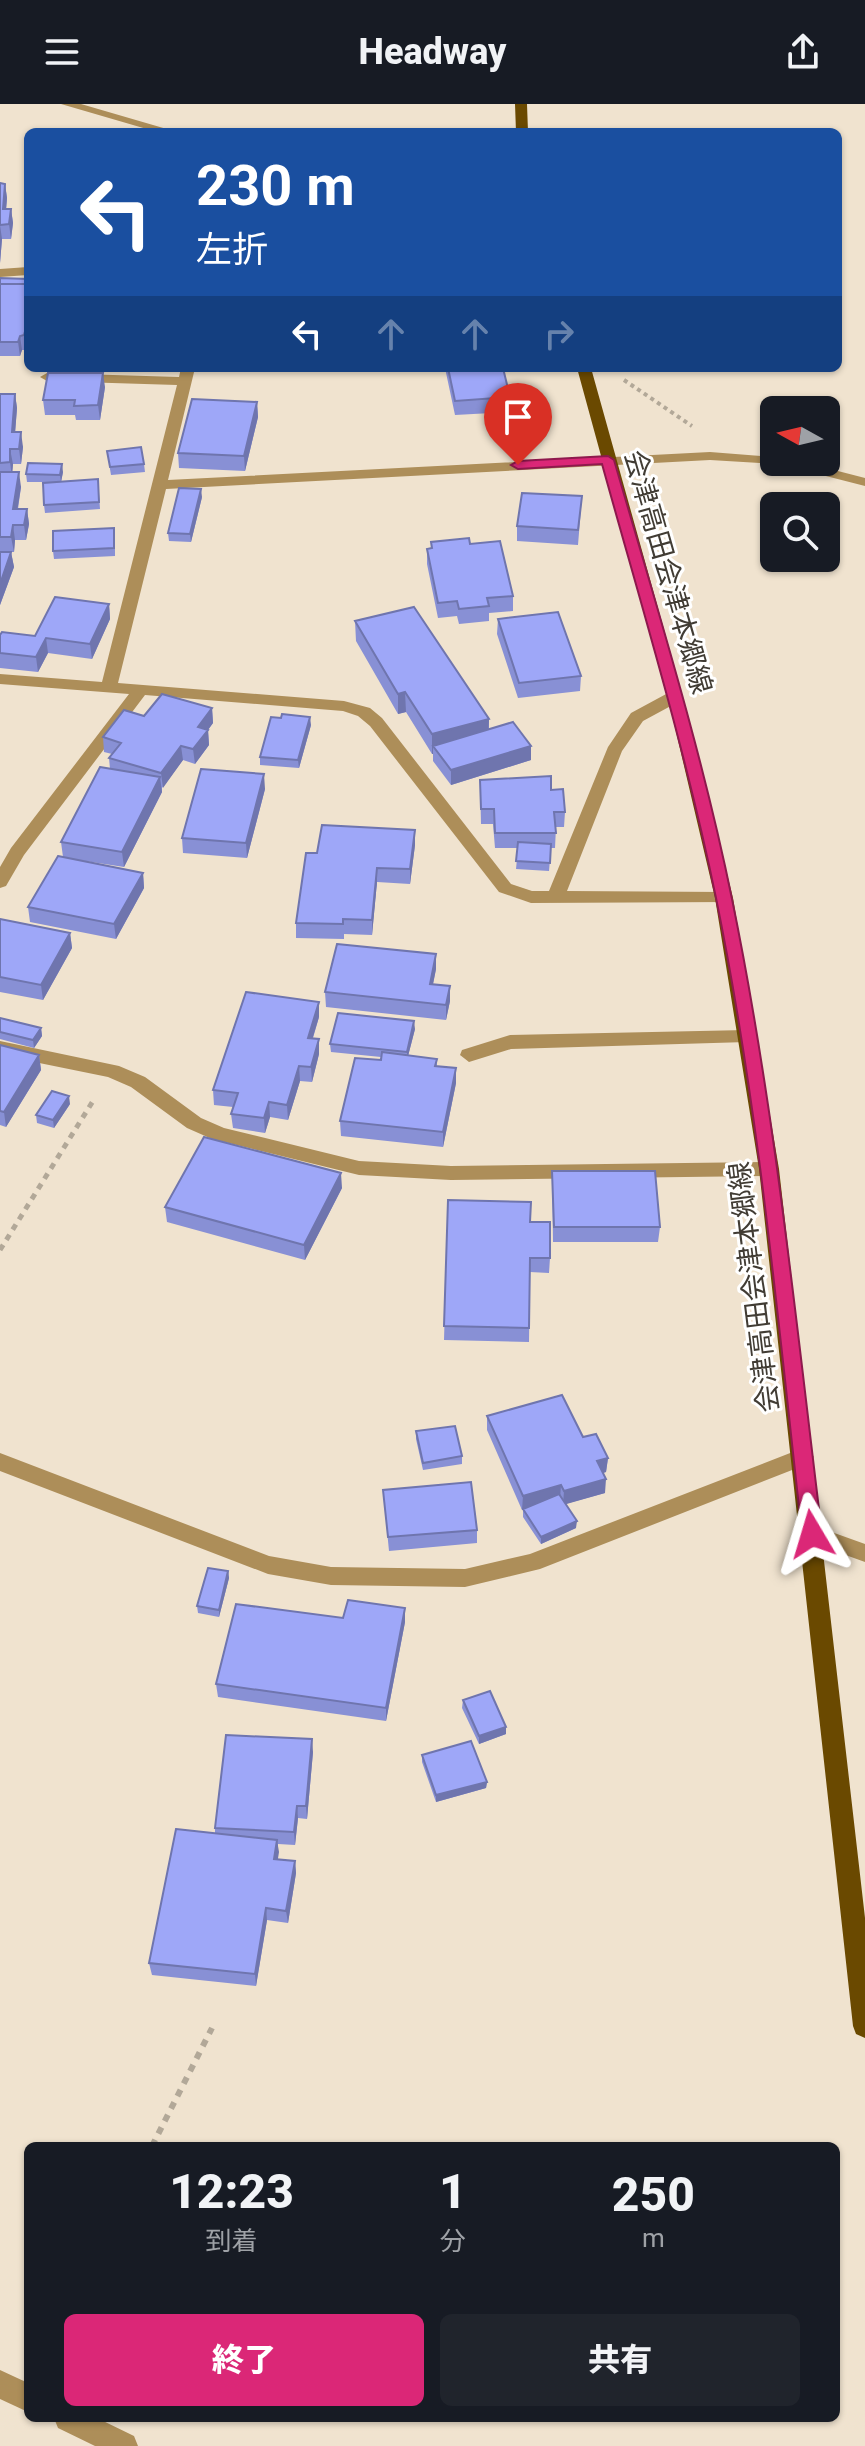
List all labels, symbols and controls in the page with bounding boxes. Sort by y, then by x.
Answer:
icon: menu [40,30,84,74]
icon: share [781,30,825,74]
text: Headway [359,31,506,73]
text: 230 m [196,153,355,219]
icon: left [64,160,168,264]
text: 左折 [196,229,268,271]
icon: left [285,312,329,356]
icon: ahead [369,312,413,356]
icon: ahead [453,312,497,356]
icon: right [537,312,581,356]
pin [484,383,552,465]
icon: arrive [496,395,540,439]
north arrow [760,396,840,476]
map controls [760,396,840,572]
street label: 会津高田会津本郷線 [617,446,719,698]
button: search [760,492,840,572]
street label: 会津高田会津本郷線 [722,1160,786,1414]
position arrow [770,1492,854,1576]
text: 12:23 [169,2163,294,2220]
text: 1 [439,2163,467,2220]
text: 250 [612,2166,695,2223]
text: m [642,2223,665,2253]
text: 到着 [205,2226,257,2256]
text: 分 [440,2226,466,2256]
button: 終了 [64,2314,424,2406]
button: 共有 [440,2314,800,2406]

